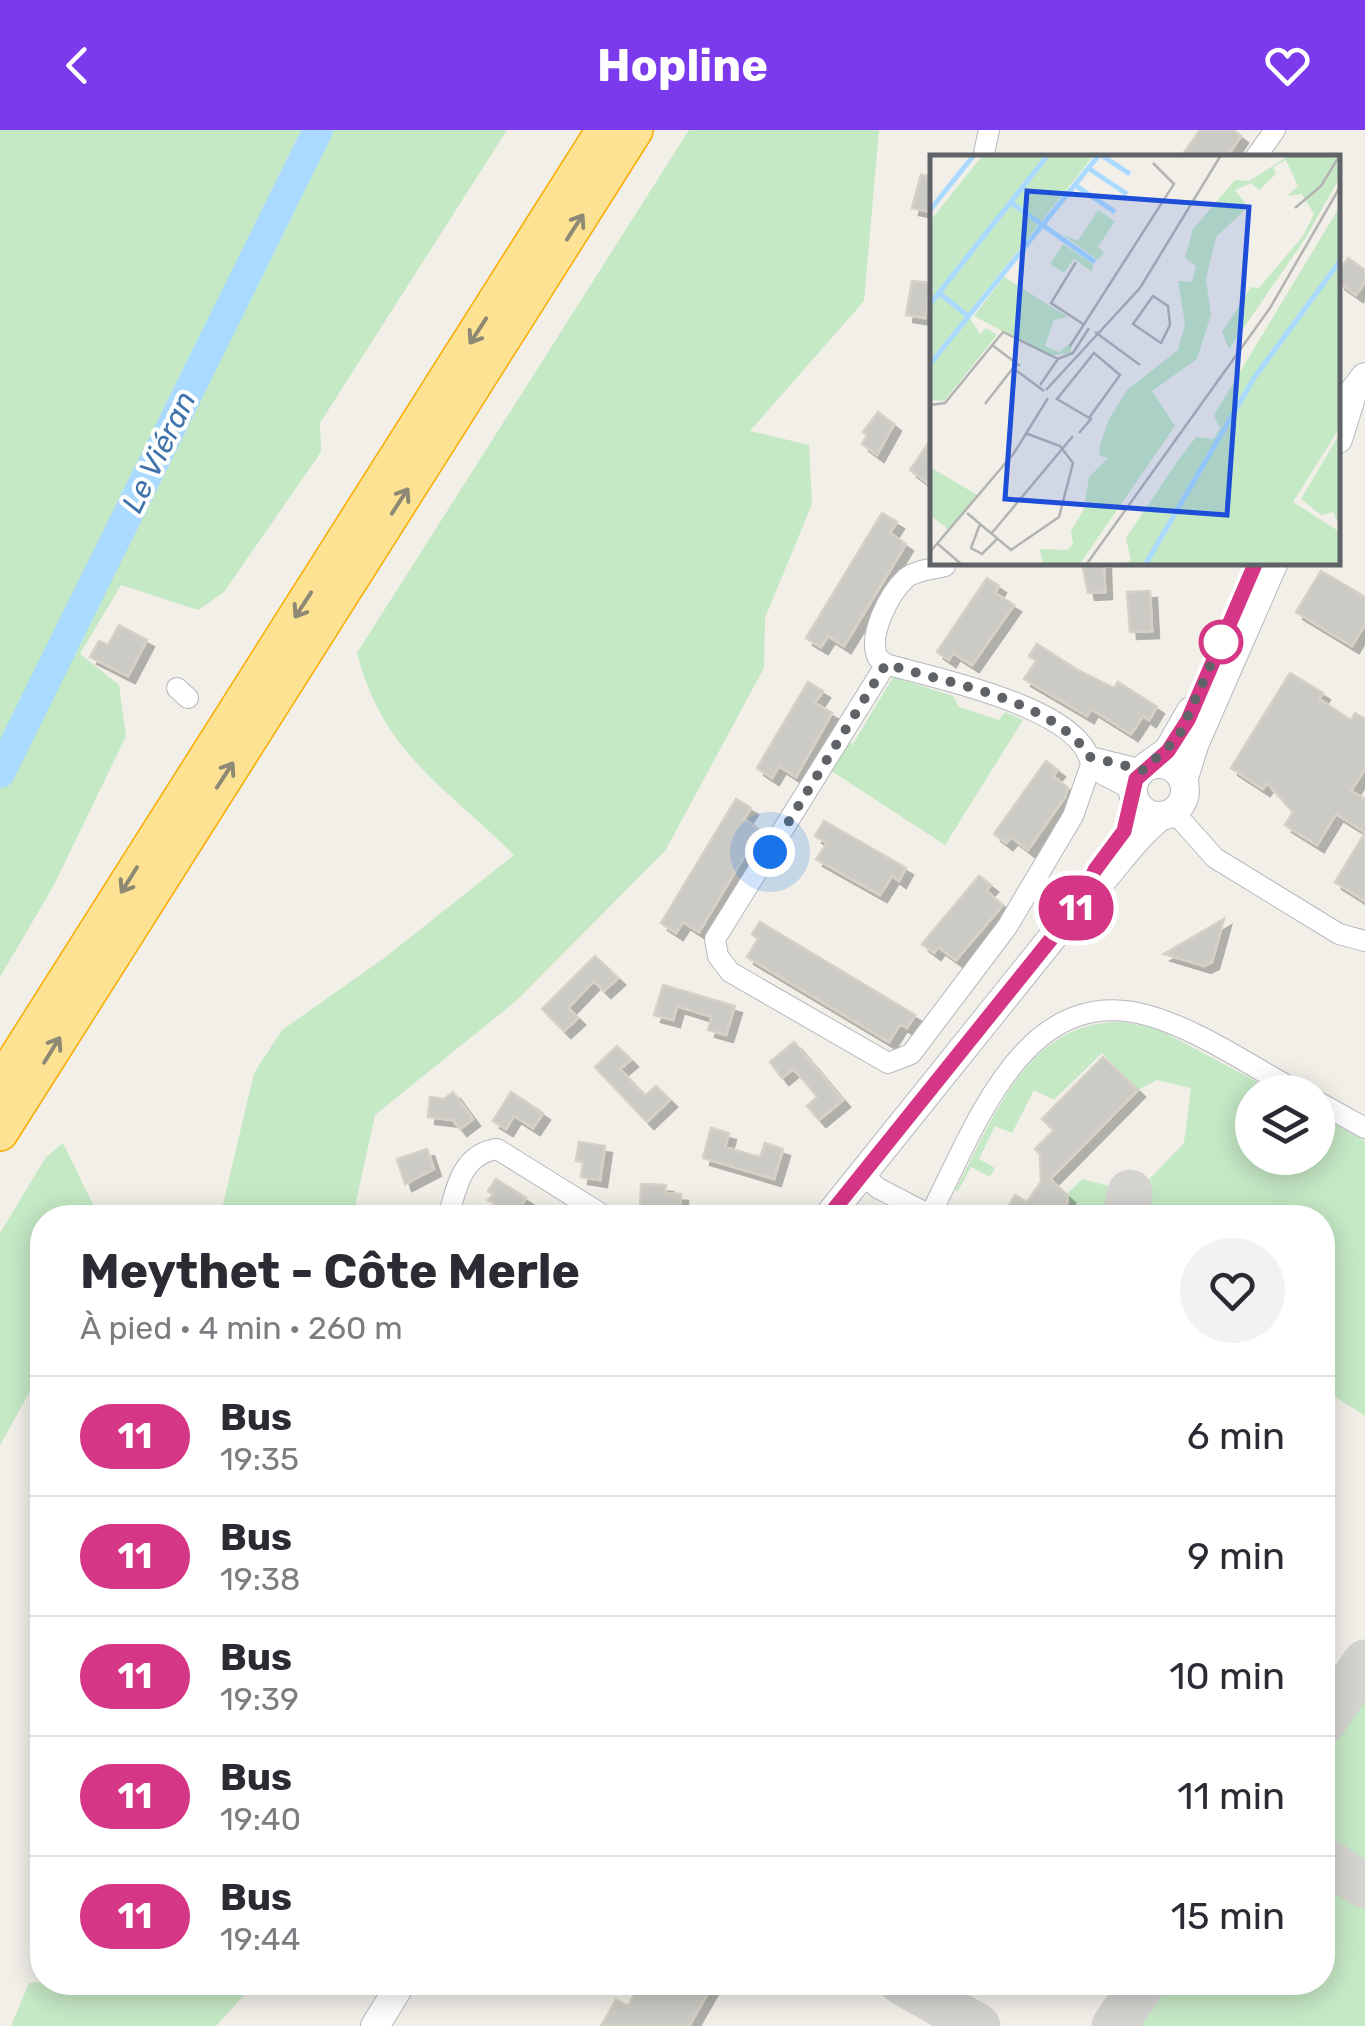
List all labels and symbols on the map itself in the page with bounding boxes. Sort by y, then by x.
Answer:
inset map [930,155,1340,565]
one-way arrow [565,214,585,242]
one-way arrow [467,316,488,345]
water label: Le Viéran [114,385,204,519]
one-way arrow [390,488,411,516]
one-way arrow [292,590,313,619]
unlabelled marker [1200,621,1242,663]
one-way arrow [215,761,236,790]
your location [745,827,795,877]
one-way arrow [118,865,139,893]
line badge: 11 [1031,876,1121,940]
one-way arrow [42,1036,62,1065]

